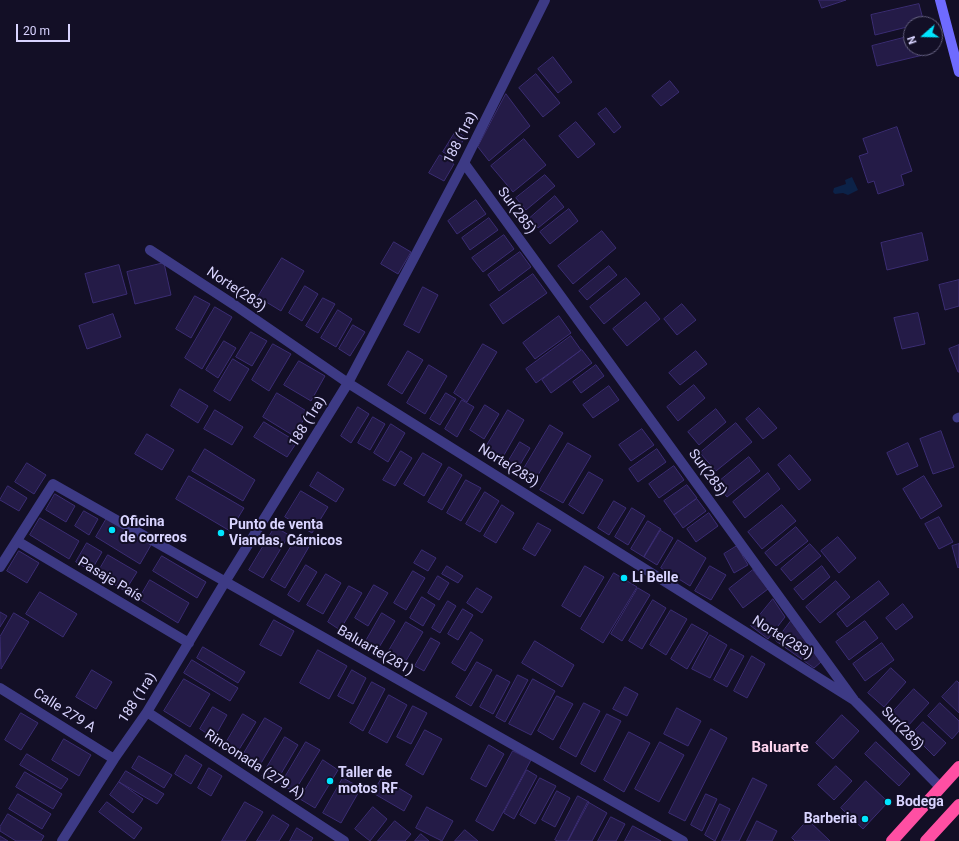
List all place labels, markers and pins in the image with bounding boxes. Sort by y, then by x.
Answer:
place label: Oficina de correos [120,514,187,546]
place label: Punto de venta Viandas, Cárnicos [229,517,342,550]
marker: Oficina de correos [107,525,117,535]
marker: Punto de venta Viandas, Cárnicos [216,528,226,538]
place label: Li Belle [632,570,678,586]
marker: Li Belle [619,573,629,583]
place label: Taller de motos RF [338,765,398,798]
marker: Taller de motos RF [325,776,335,786]
place label: Bodega [896,794,944,810]
marker: Bodega [883,797,893,807]
place label: Barberia [804,811,857,827]
marker: Barberia [860,814,870,824]

